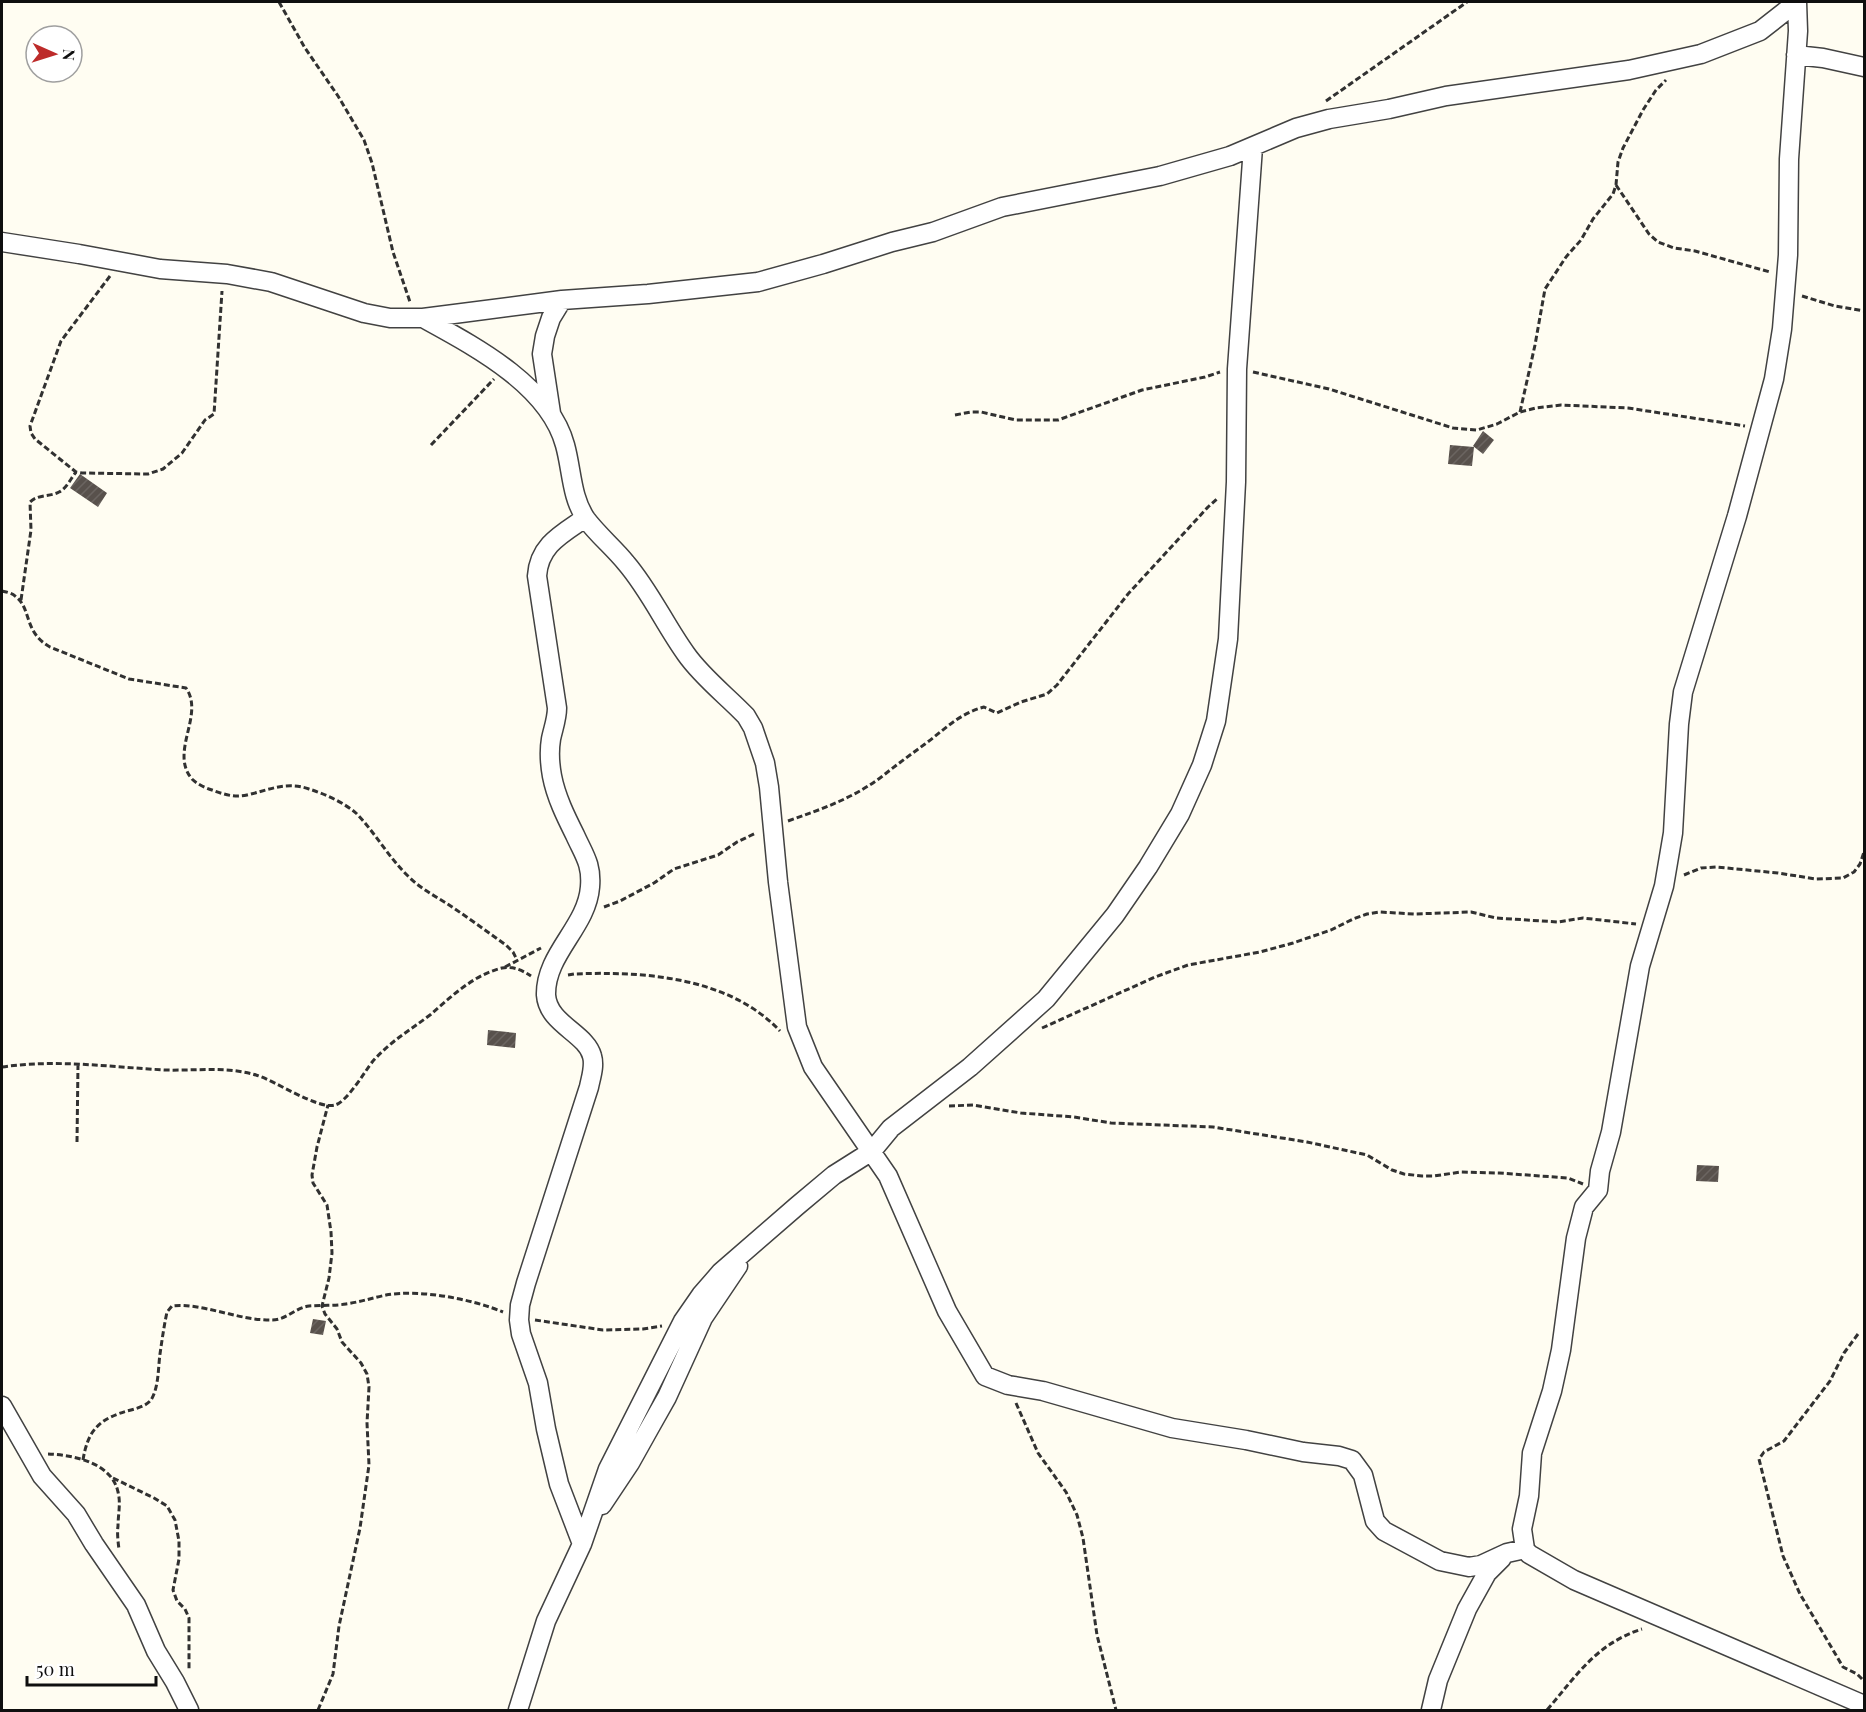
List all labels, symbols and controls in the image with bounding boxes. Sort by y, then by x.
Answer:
north arrow [24,24,84,84]
text: N [59,48,80,62]
scale bar [27,1649,156,1687]
text: 50 m [36,1657,75,1681]

